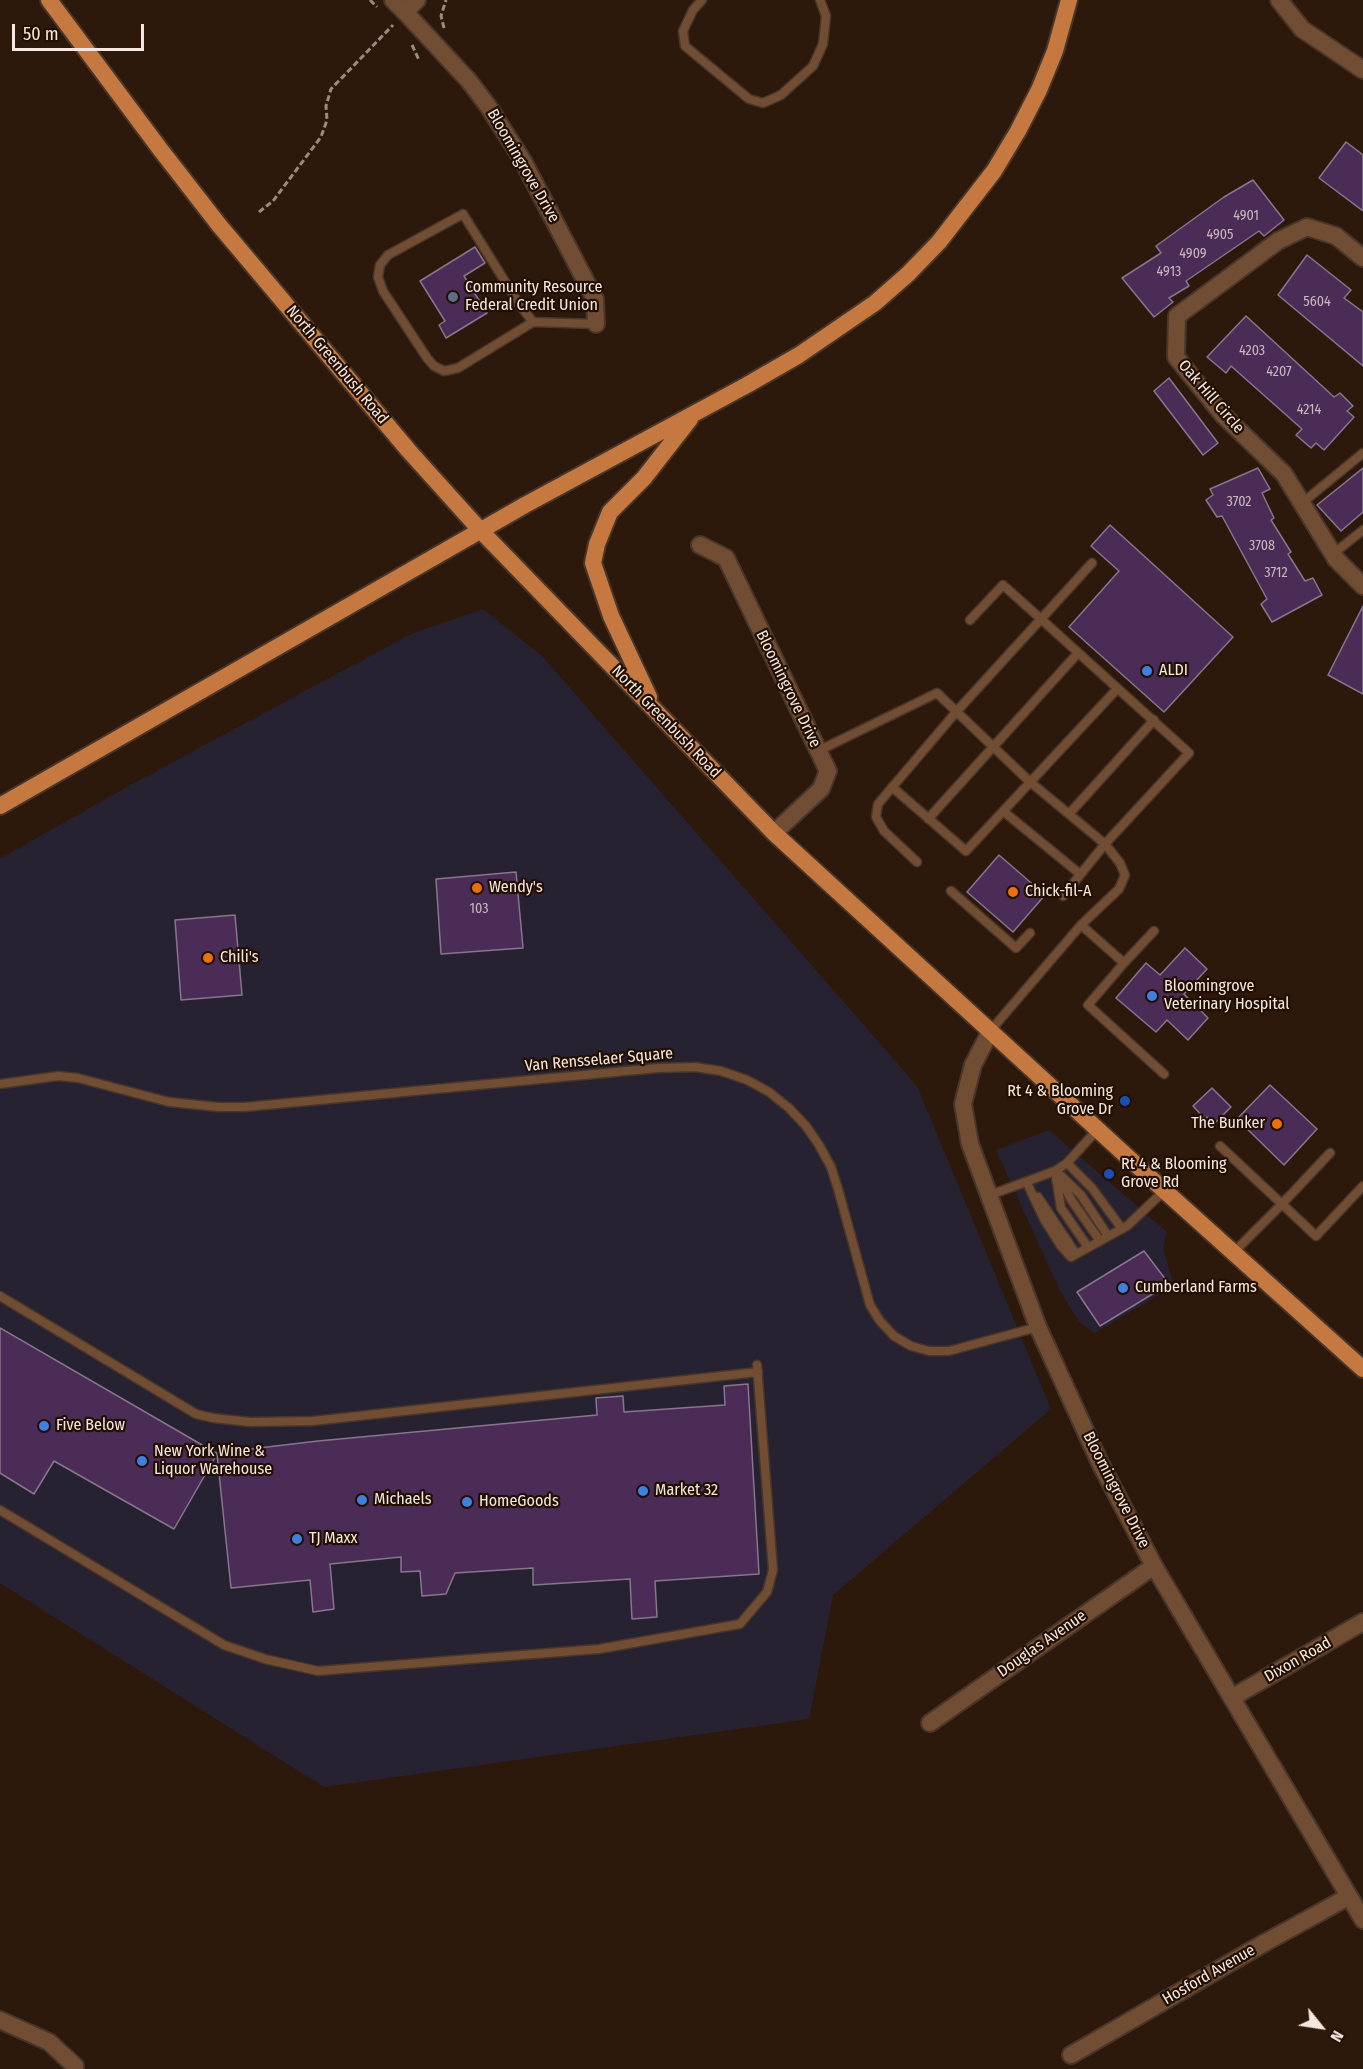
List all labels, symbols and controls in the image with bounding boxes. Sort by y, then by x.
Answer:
scale bar [15,12,147,50]
text: 50 m [23,23,59,45]
street label: Bloomingrove Drive [483,106,563,226]
house number: 4901 [1233,208,1259,224]
house number: 4905 [1206,227,1234,243]
house number: 4909 [1179,246,1207,262]
house number: 4913 [1157,264,1181,280]
place label: Community Resource Federal Credit Union [465,278,602,316]
marker: Community Resource Federal Credit Union [446,290,460,304]
house number: 5604 [1303,294,1331,310]
street label: North Greenbush Road [282,302,392,428]
house number: 4203 [1239,343,1265,359]
street label: Oak Hill Circle [1174,356,1248,438]
house number: 4207 [1266,364,1292,380]
house number: 4214 [1297,402,1321,418]
house number: 3702 [1226,494,1252,510]
house number: 3708 [1249,538,1275,554]
house number: 3712 [1264,565,1288,581]
street label: Bloomingrove Drive [751,627,825,751]
place label: ALDI [1159,661,1188,681]
street label: North Greenbush Road [607,662,725,782]
marker: ALDI [1140,664,1154,678]
place label: Wendy's [489,878,543,898]
marker: Wendy's [470,881,484,895]
place label: Chick-fil-A [1025,882,1091,902]
marker: Chick-fil-A [1006,885,1020,899]
house number: 103 [470,901,488,917]
place label: Chili's [220,948,259,968]
marker: Chili's [201,951,215,965]
place label: Bloomingrove Veterinary Hospital [1164,977,1289,1015]
marker: Bloomingrove Veterinary Hospital [1145,989,1159,1003]
street label: Van Rensselaer Square [524,1044,674,1076]
place label: Rt 4 & Blooming Grove Dr [1007,1082,1113,1120]
marker: Rt 4 & Blooming Grove Dr [1118,1094,1132,1108]
place label: The Bunker [1191,1114,1265,1134]
marker: The Bunker [1270,1117,1284,1131]
place label: Rt 4 & Blooming Grove Rd [1121,1155,1227,1193]
marker: Rt 4 & Blooming Grove Rd [1102,1167,1116,1181]
place label: Cumberland Farms [1135,1278,1257,1298]
marker: Cumberland Farms [1116,1281,1130,1295]
place label: Five Below [56,1416,125,1436]
marker: Five Below [37,1419,51,1433]
street label: Bloomingrove Drive [1078,1429,1154,1551]
place label: New York Wine & Liquor Warehouse [154,1442,272,1480]
marker: New York Wine & Liquor Warehouse [135,1454,149,1468]
place label: Market 32 [655,1481,718,1501]
marker: Market 32 [636,1484,650,1498]
place label: Michaels [374,1490,431,1510]
place label: HomeGoods [479,1492,559,1512]
marker: Michaels [355,1493,369,1507]
marker: HomeGoods [460,1495,474,1509]
place label: TJ Maxx [309,1529,358,1549]
marker: TJ Maxx [290,1532,304,1546]
street label: Douglas Avenue [994,1606,1090,1682]
street label: Dixon Road [1261,1633,1335,1687]
street label: Hosford Avenue [1159,1941,1259,2009]
north arrow [1291,1997,1351,2057]
text: N [1326,2027,1348,2045]

